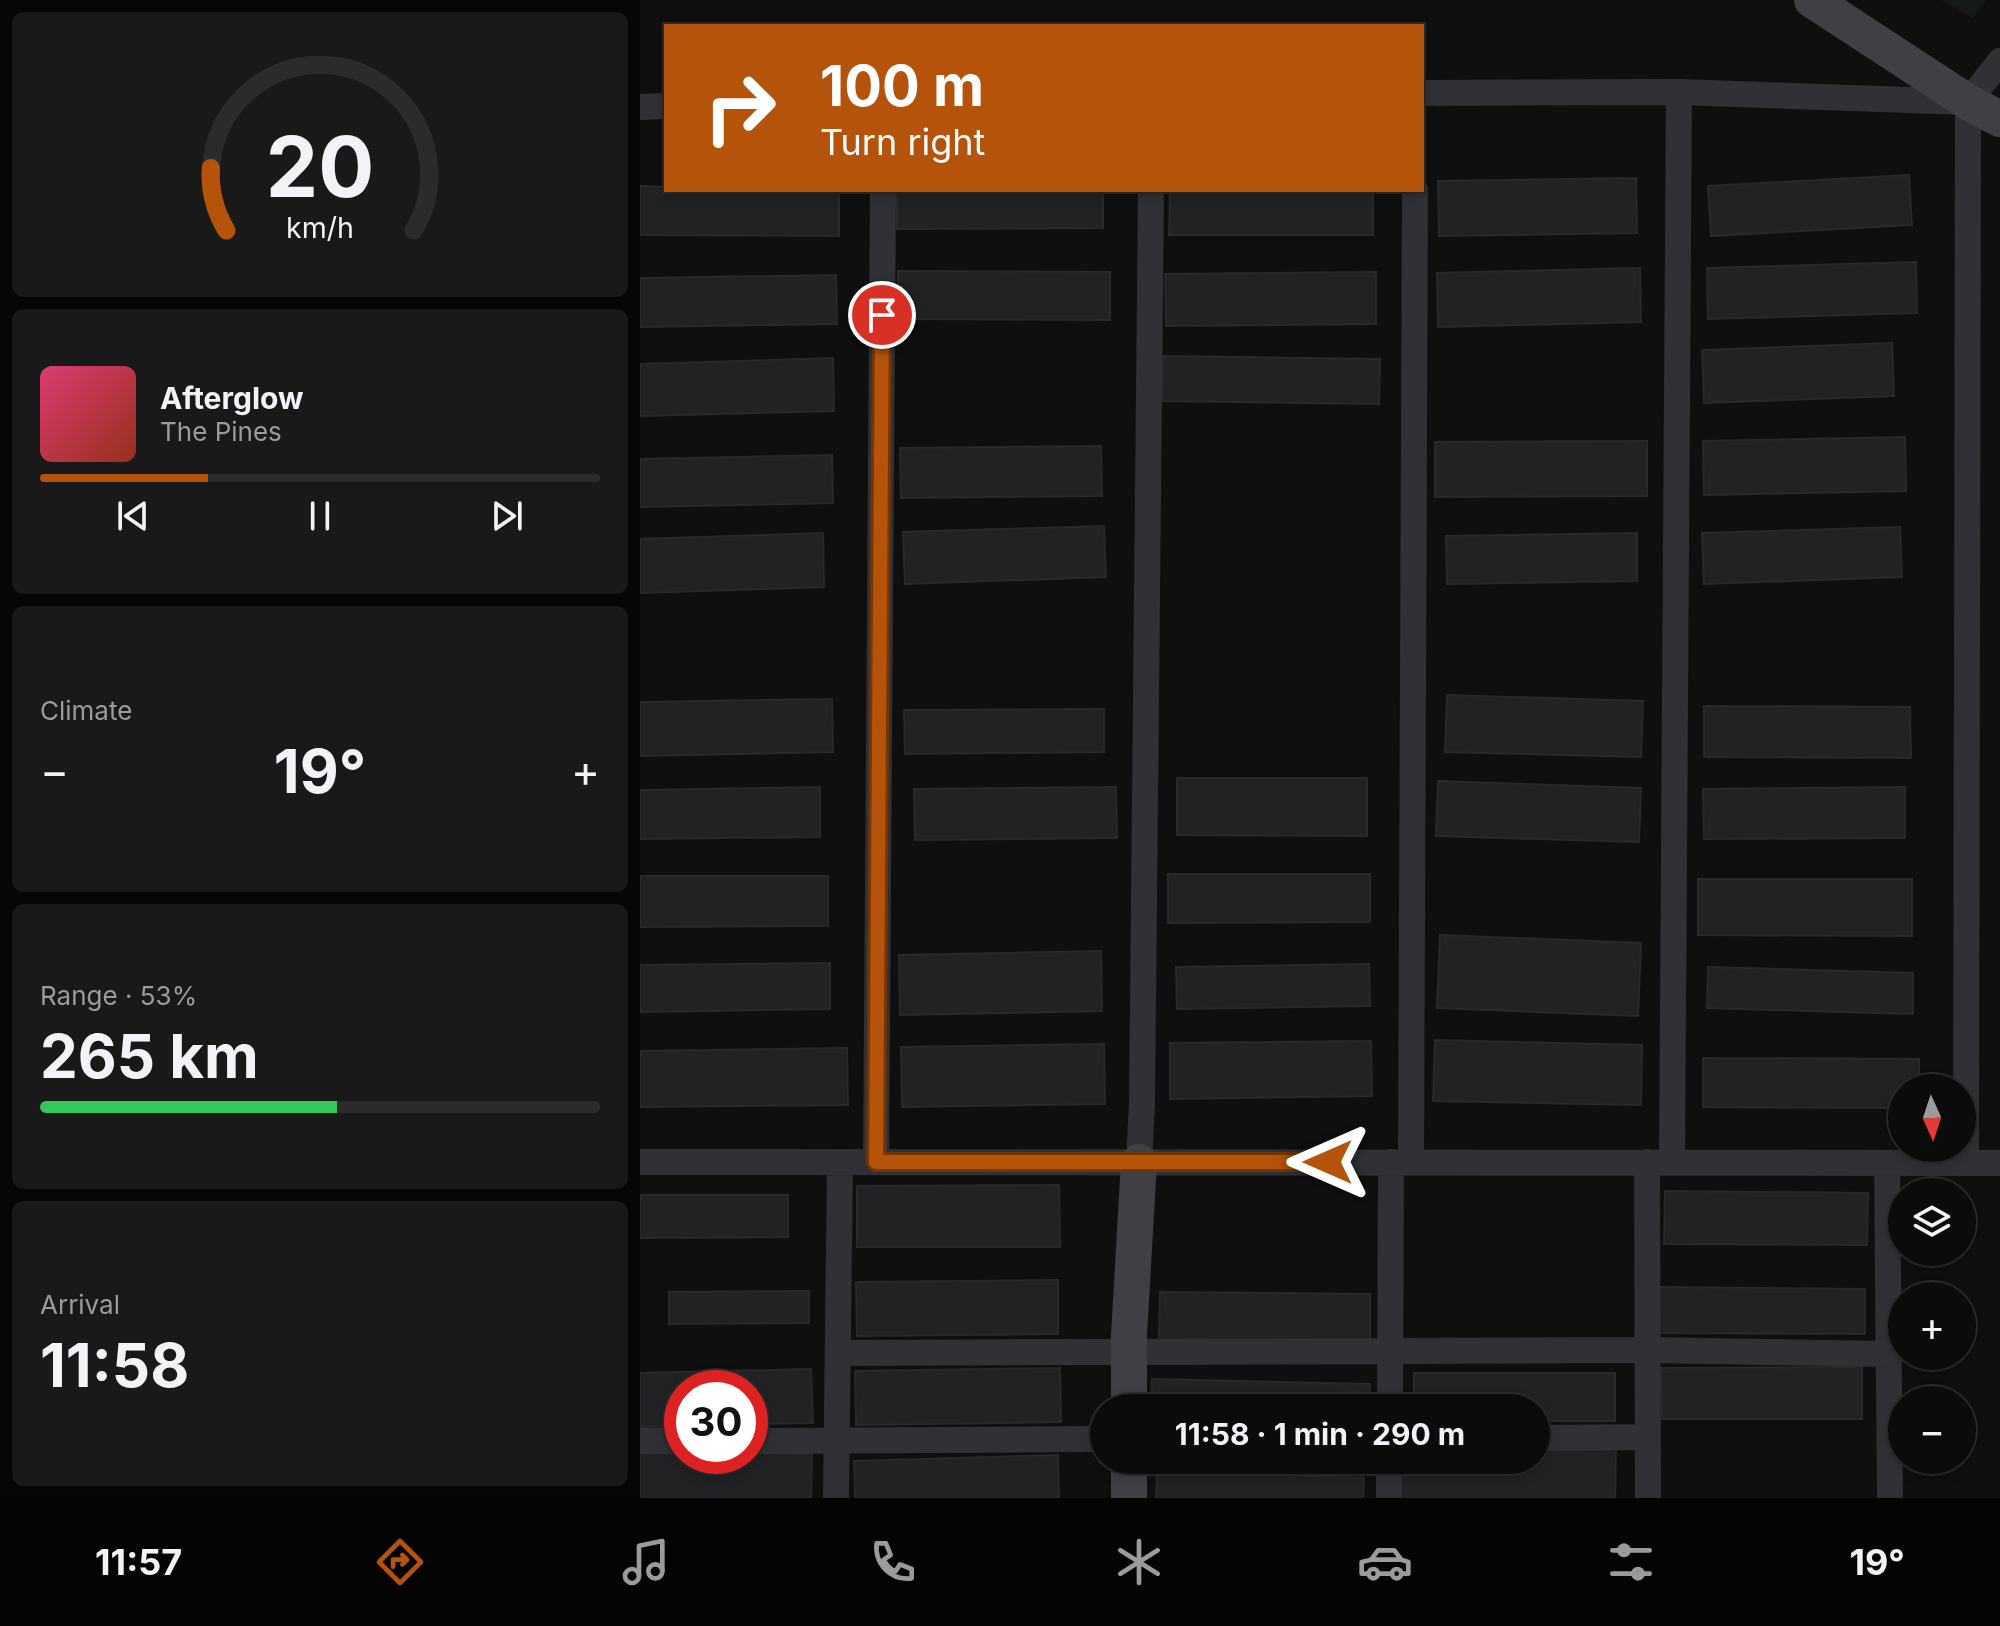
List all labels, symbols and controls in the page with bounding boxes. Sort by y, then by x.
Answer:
text: 100 m [820,52,984,120]
icon: right [688,56,792,160]
text: 20 [266,115,374,216]
text: Turn right [820,120,985,164]
text: km/h [286,210,354,245]
pin [848,281,916,349]
icon: arrive [860,293,904,337]
text: Afterglow [160,380,304,416]
text: The Pines [160,416,282,447]
icon: previous [111,494,155,538]
icon: pause [298,494,342,538]
icon: next [485,494,529,538]
text: Climate [40,695,132,726]
text: 19° [274,735,366,807]
text: − [40,744,69,798]
text: + [571,744,600,798]
text: Range · 53% [40,980,197,1011]
text: 265 km [40,1020,259,1092]
north arrow [1888,1074,1976,1162]
map controls [1888,1074,1976,1474]
position arrow [1286,1120,1370,1204]
button: layers [1888,1178,1976,1266]
button: + [1888,1282,1976,1370]
text: Arrival [40,1289,120,1320]
text: 11:58 [40,1329,189,1401]
speed limit sign: 30 [664,1370,768,1474]
button: − [1888,1386,1976,1474]
text: 11:58 · 1 min · 290 m [1175,1416,1465,1452]
icon: directions [372,1534,428,1590]
icon: music [618,1534,674,1590]
icon: phone [865,1534,921,1590]
icon: climate [1111,1534,1167,1590]
icon: car [1357,1534,1413,1590]
icon: filters [1603,1534,1659,1590]
text: 11:57 [95,1540,182,1584]
text: 19° [1849,1540,1905,1584]

